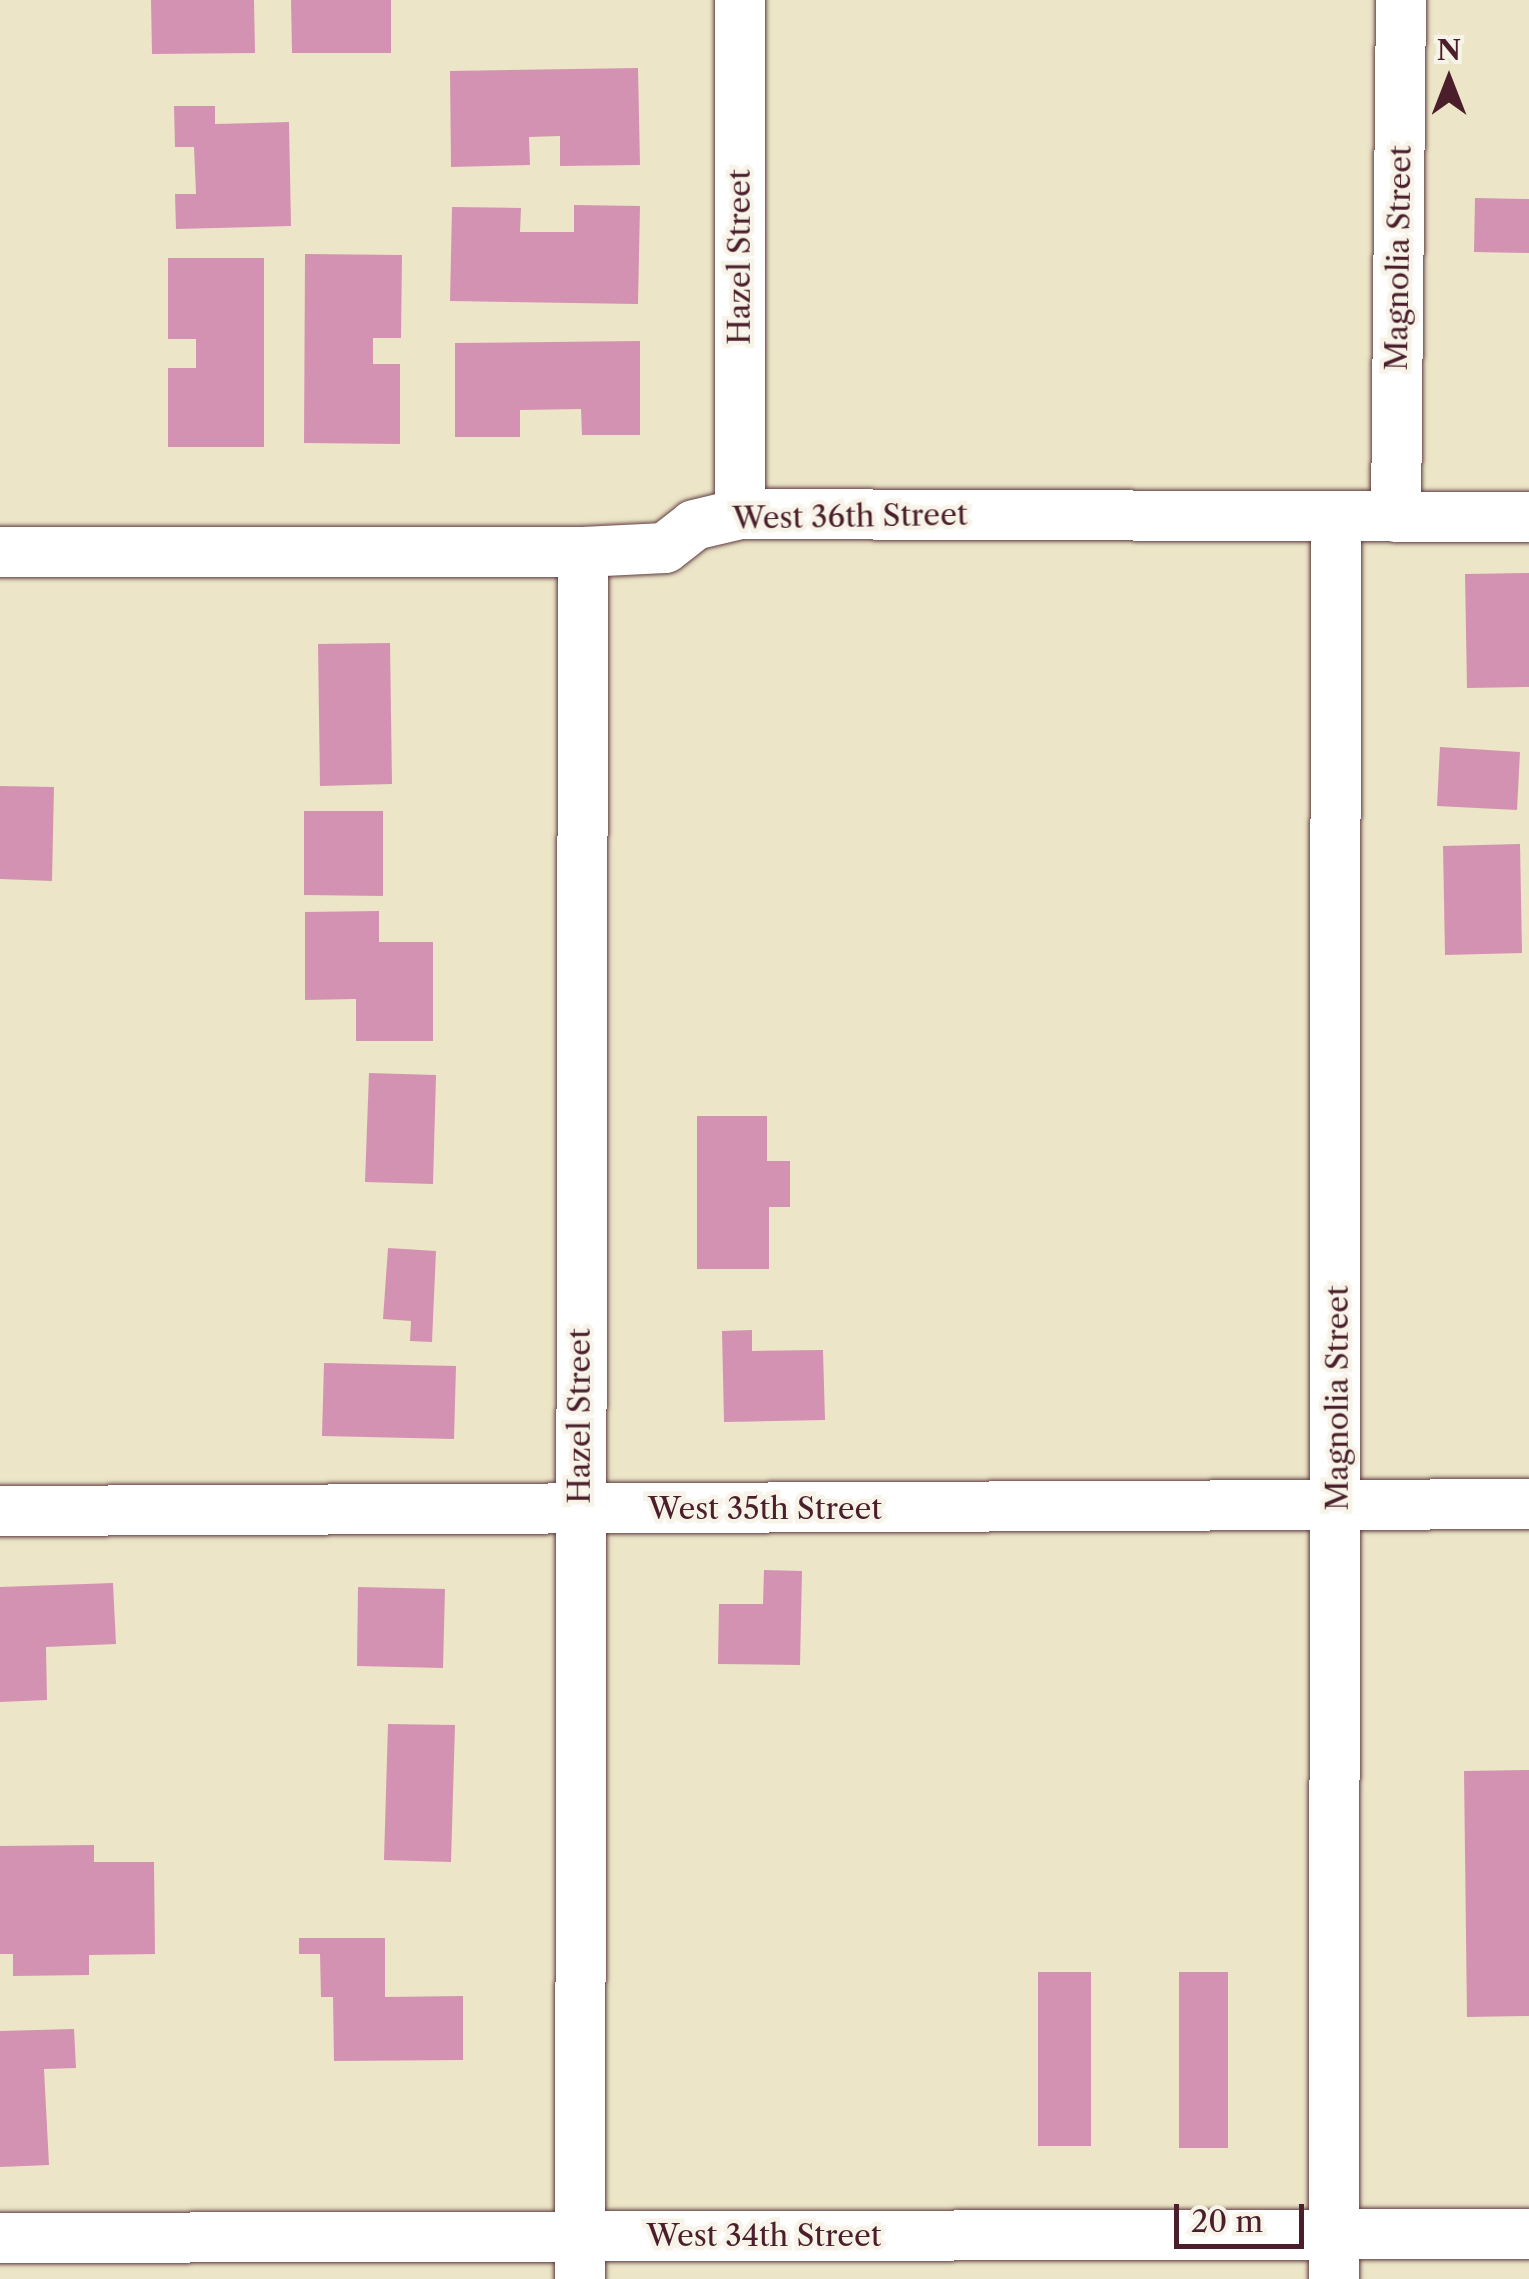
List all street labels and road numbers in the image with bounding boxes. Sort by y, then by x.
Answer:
street label: Magnolia Street [1379,145,1419,371]
street label: Hazel Street [722,169,758,345]
street label: West 36th Street [732,497,968,537]
street label: Magnolia Street [1320,1285,1356,1511]
street label: Hazel Street [562,1328,598,1504]
street label: West 35th Street [648,1491,882,1527]
street label: West 34th Street [647,2218,881,2254]

